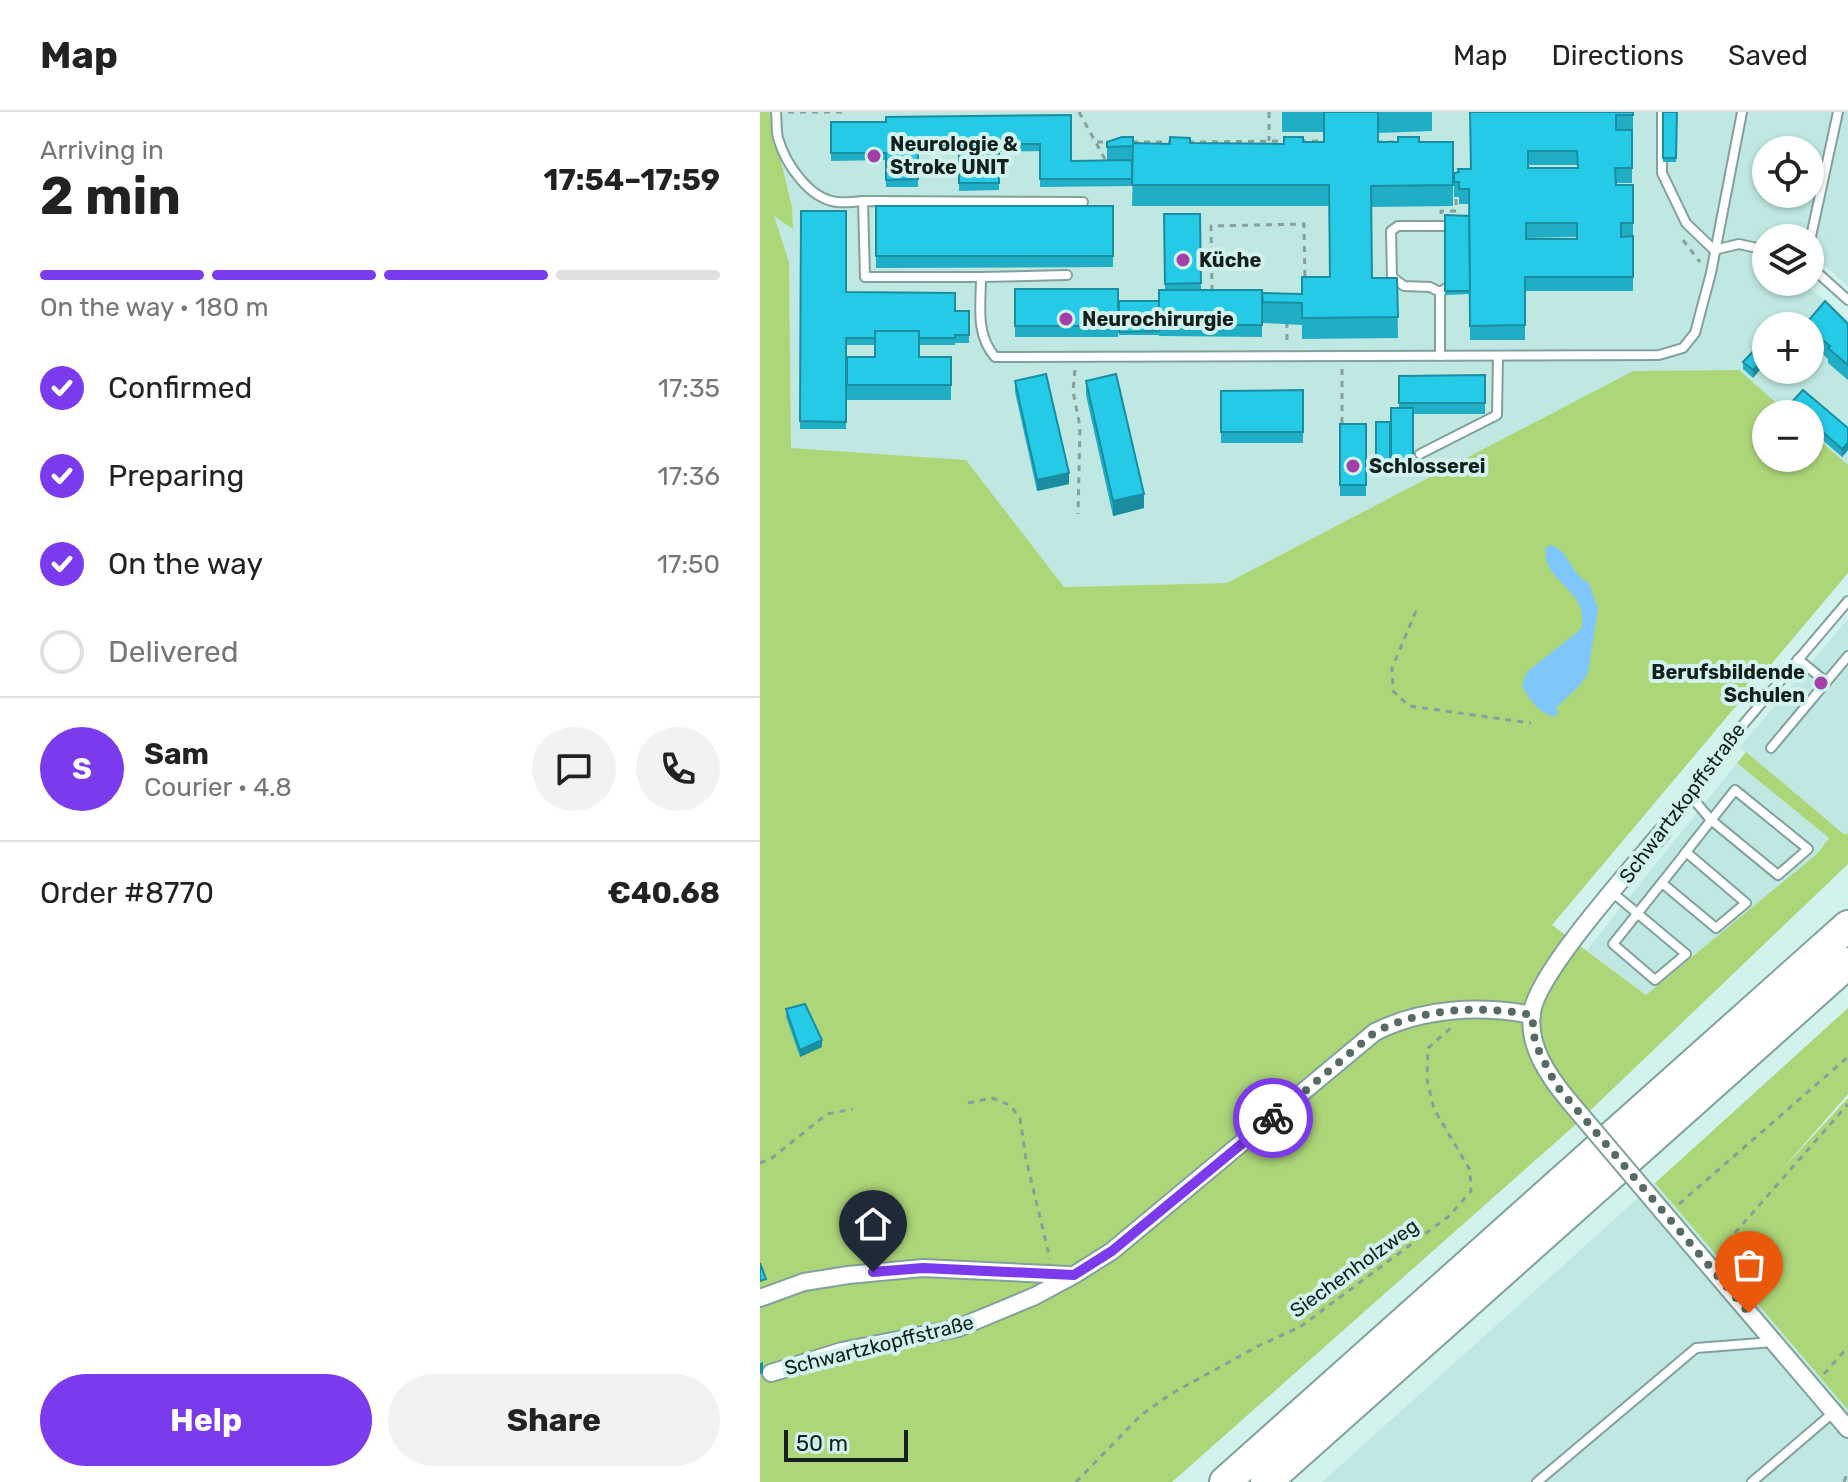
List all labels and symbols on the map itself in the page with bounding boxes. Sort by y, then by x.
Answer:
place label: Neurologie & Stroke UNIT [890,132,1018,179]
marker: Neurologie & Stroke UNIT [865,147,883,165]
place label: Küche [1199,248,1261,272]
marker: Küche [1174,251,1192,269]
place label: Neurochirurgie [1082,307,1234,331]
marker: Neurochirurgie [1057,310,1075,328]
place label: Schlosserei [1369,454,1486,478]
marker: Schlosserei [1344,457,1362,475]
place label: Berufsbildende Schulen [1651,660,1805,707]
marker: Berufsbildende Schulen [1812,674,1830,692]
street label: Schwartzkopffstraße [1614,718,1750,888]
courier [1233,1078,1313,1158]
pin [839,1190,907,1272]
street label: Siechenholzweg [1285,1213,1423,1323]
pin [1715,1231,1783,1313]
street label: Schwartzkopffstraße [782,1310,976,1380]
scale bar [784,1426,908,1462]

